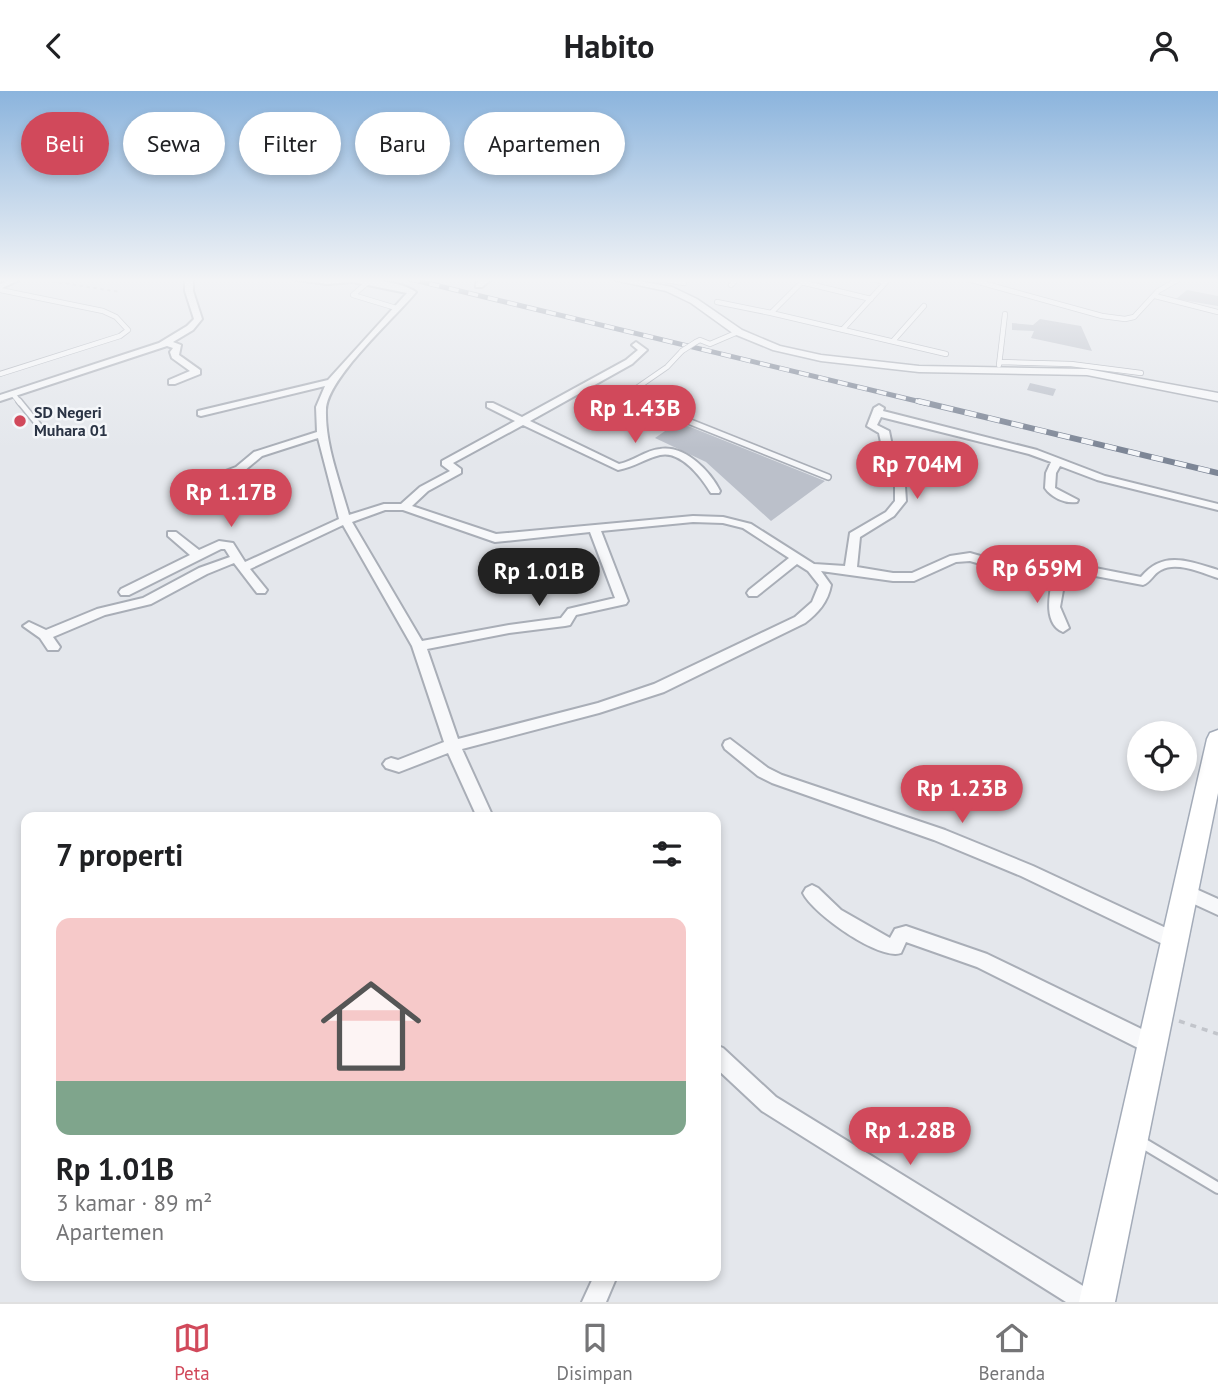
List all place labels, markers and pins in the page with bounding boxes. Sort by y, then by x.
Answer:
pin: Rp 1.43B [563,385,707,445]
place label: SD Negeri Muhara 01 [34,402,108,440]
marker: SD Negeri Muhara 01 [12,413,28,429]
pin: Rp 704M [852,441,982,501]
pin: Rp 1.17B [159,469,303,529]
pin: Rp 659M [972,545,1102,605]
pin: Rp 1.01B [467,549,611,608]
pin: Rp 1.23B [890,765,1034,825]
pin: Rp 1.28B [838,1107,982,1167]

